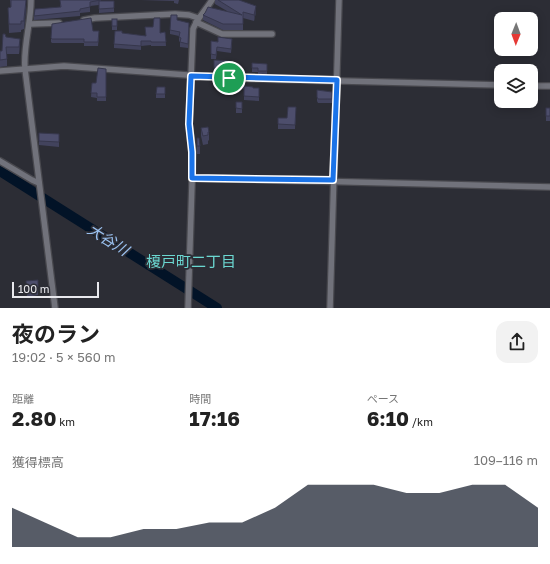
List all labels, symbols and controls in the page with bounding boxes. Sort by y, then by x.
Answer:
north arrow [494,12,538,56]
map controls [494,12,538,108]
pin [212,61,246,95]
button: layers [494,64,538,108]
icon: arrive [218,67,240,89]
water label: 大谷川 [85,220,134,260]
district label: 榎戸町二丁目 [146,252,236,270]
scale bar [12,280,99,299]
text: 100 m [18,282,49,295]
text: 夜のラン [12,320,100,347]
button: share [496,321,538,363]
text: 19:02 · 5 × 560 m [12,349,115,365]
text: 距離 [12,392,34,405]
text: 時間 [189,392,211,405]
text: ペース [367,392,399,405]
text: 2.80 [12,406,56,430]
text: 17:16 [189,406,240,430]
text: 6:10 [367,406,409,430]
text: km [56,415,75,428]
text: /km [409,415,433,428]
text: 109–116 m [474,452,538,468]
text: 獲得標高 [12,454,64,470]

